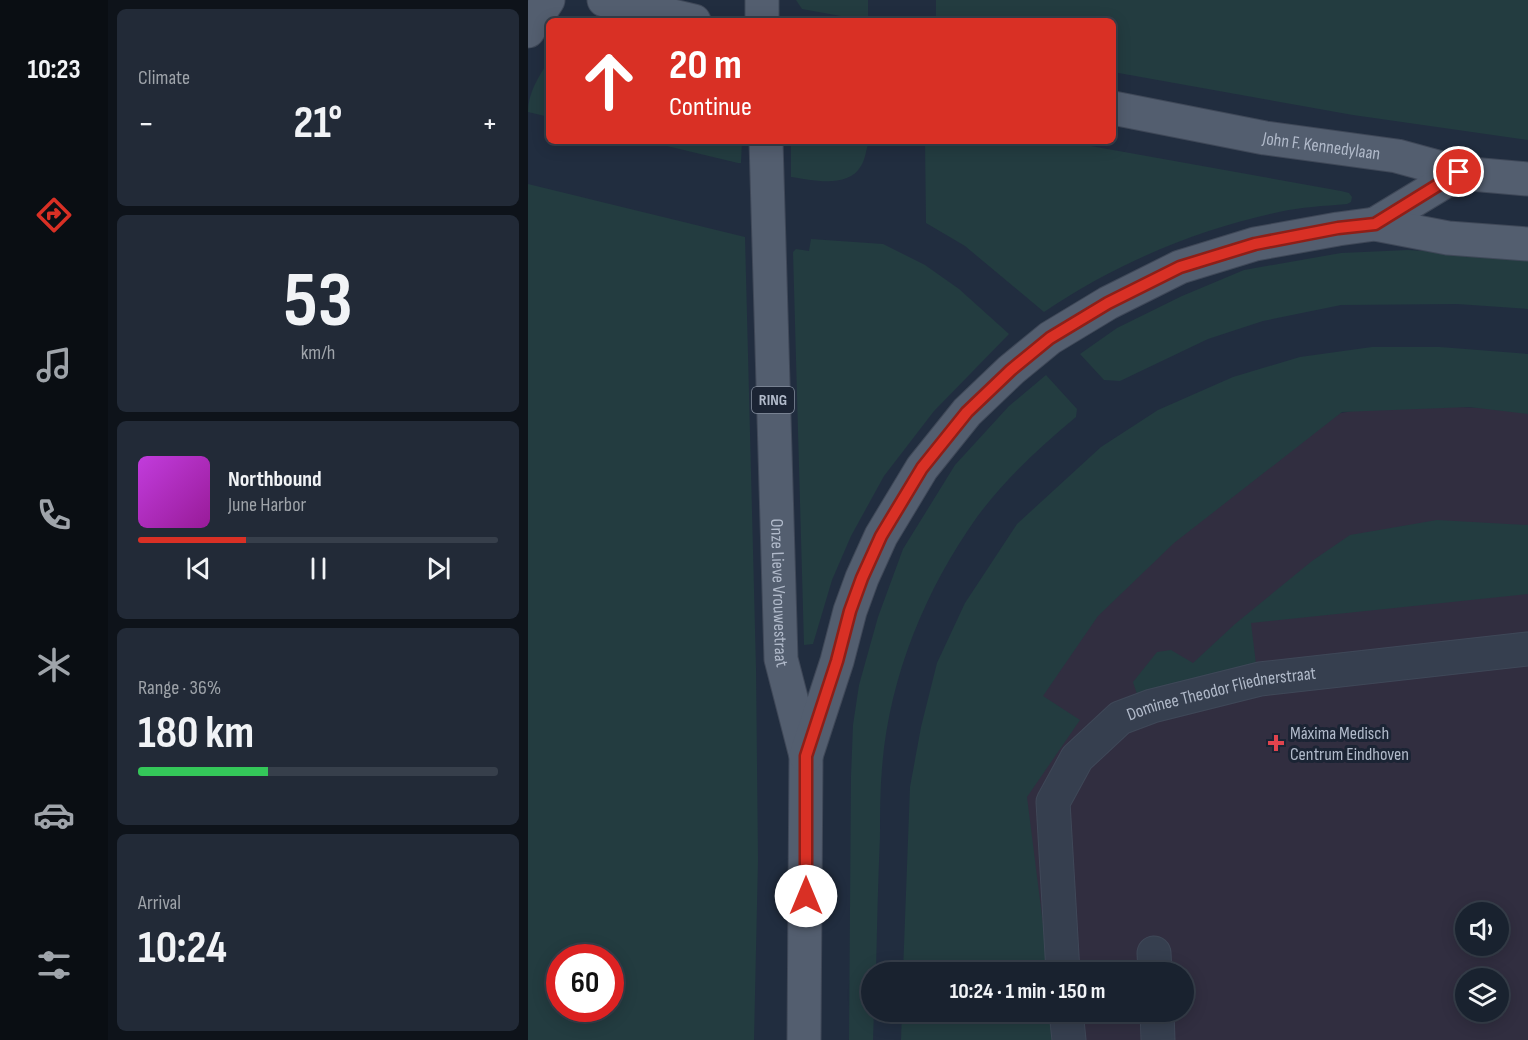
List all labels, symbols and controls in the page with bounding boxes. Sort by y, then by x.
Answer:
text: 20 m [669,40,742,91]
icon: ahead [570,42,648,120]
text: 10:23 [27,54,81,86]
text: Climate [138,66,190,90]
text: Continue [669,91,752,123]
text: 21° [294,96,342,151]
text: − [138,104,154,144]
text: + [482,104,498,144]
street label: John F. Kennedylaan [1260,127,1382,164]
pin [1433,146,1484,197]
icon: arrive [1442,155,1475,188]
icon: directions [33,194,75,236]
text: 53 [283,255,353,348]
text: km/h [301,341,335,365]
icon: music [33,344,75,386]
road number: RING [752,387,794,413]
text: Northbound [228,466,322,493]
text: June Harbor [228,493,306,517]
icon: phone [33,494,75,536]
street label: Onze Lieve Vrouwestraat [766,518,793,670]
icon: previous [182,552,215,585]
icon: pause [302,552,335,585]
icon: next [422,552,455,585]
icon: climate [33,644,75,686]
street label: Dominee Theodor Fliednerstraat [1124,662,1318,725]
text: Range · 36% [138,676,221,700]
text: 180 km [138,706,254,761]
place label: Máxima Medisch Centrum Eindhoven [1290,723,1409,765]
marker: Máxima Medisch Centrum Eindhoven [1267,734,1285,752]
icon: car [33,794,75,836]
position arrow [774,864,838,928]
text: Arrival [138,891,181,915]
map controls [1455,902,1509,1022]
button: sound [1455,902,1509,956]
text: 10:24 [138,921,227,976]
icon: filters [33,944,75,986]
speed limit sign: 60 [546,944,624,1022]
button: layers [1455,968,1509,1022]
text: 10:24 · 1 min · 150 m [950,978,1105,1005]

